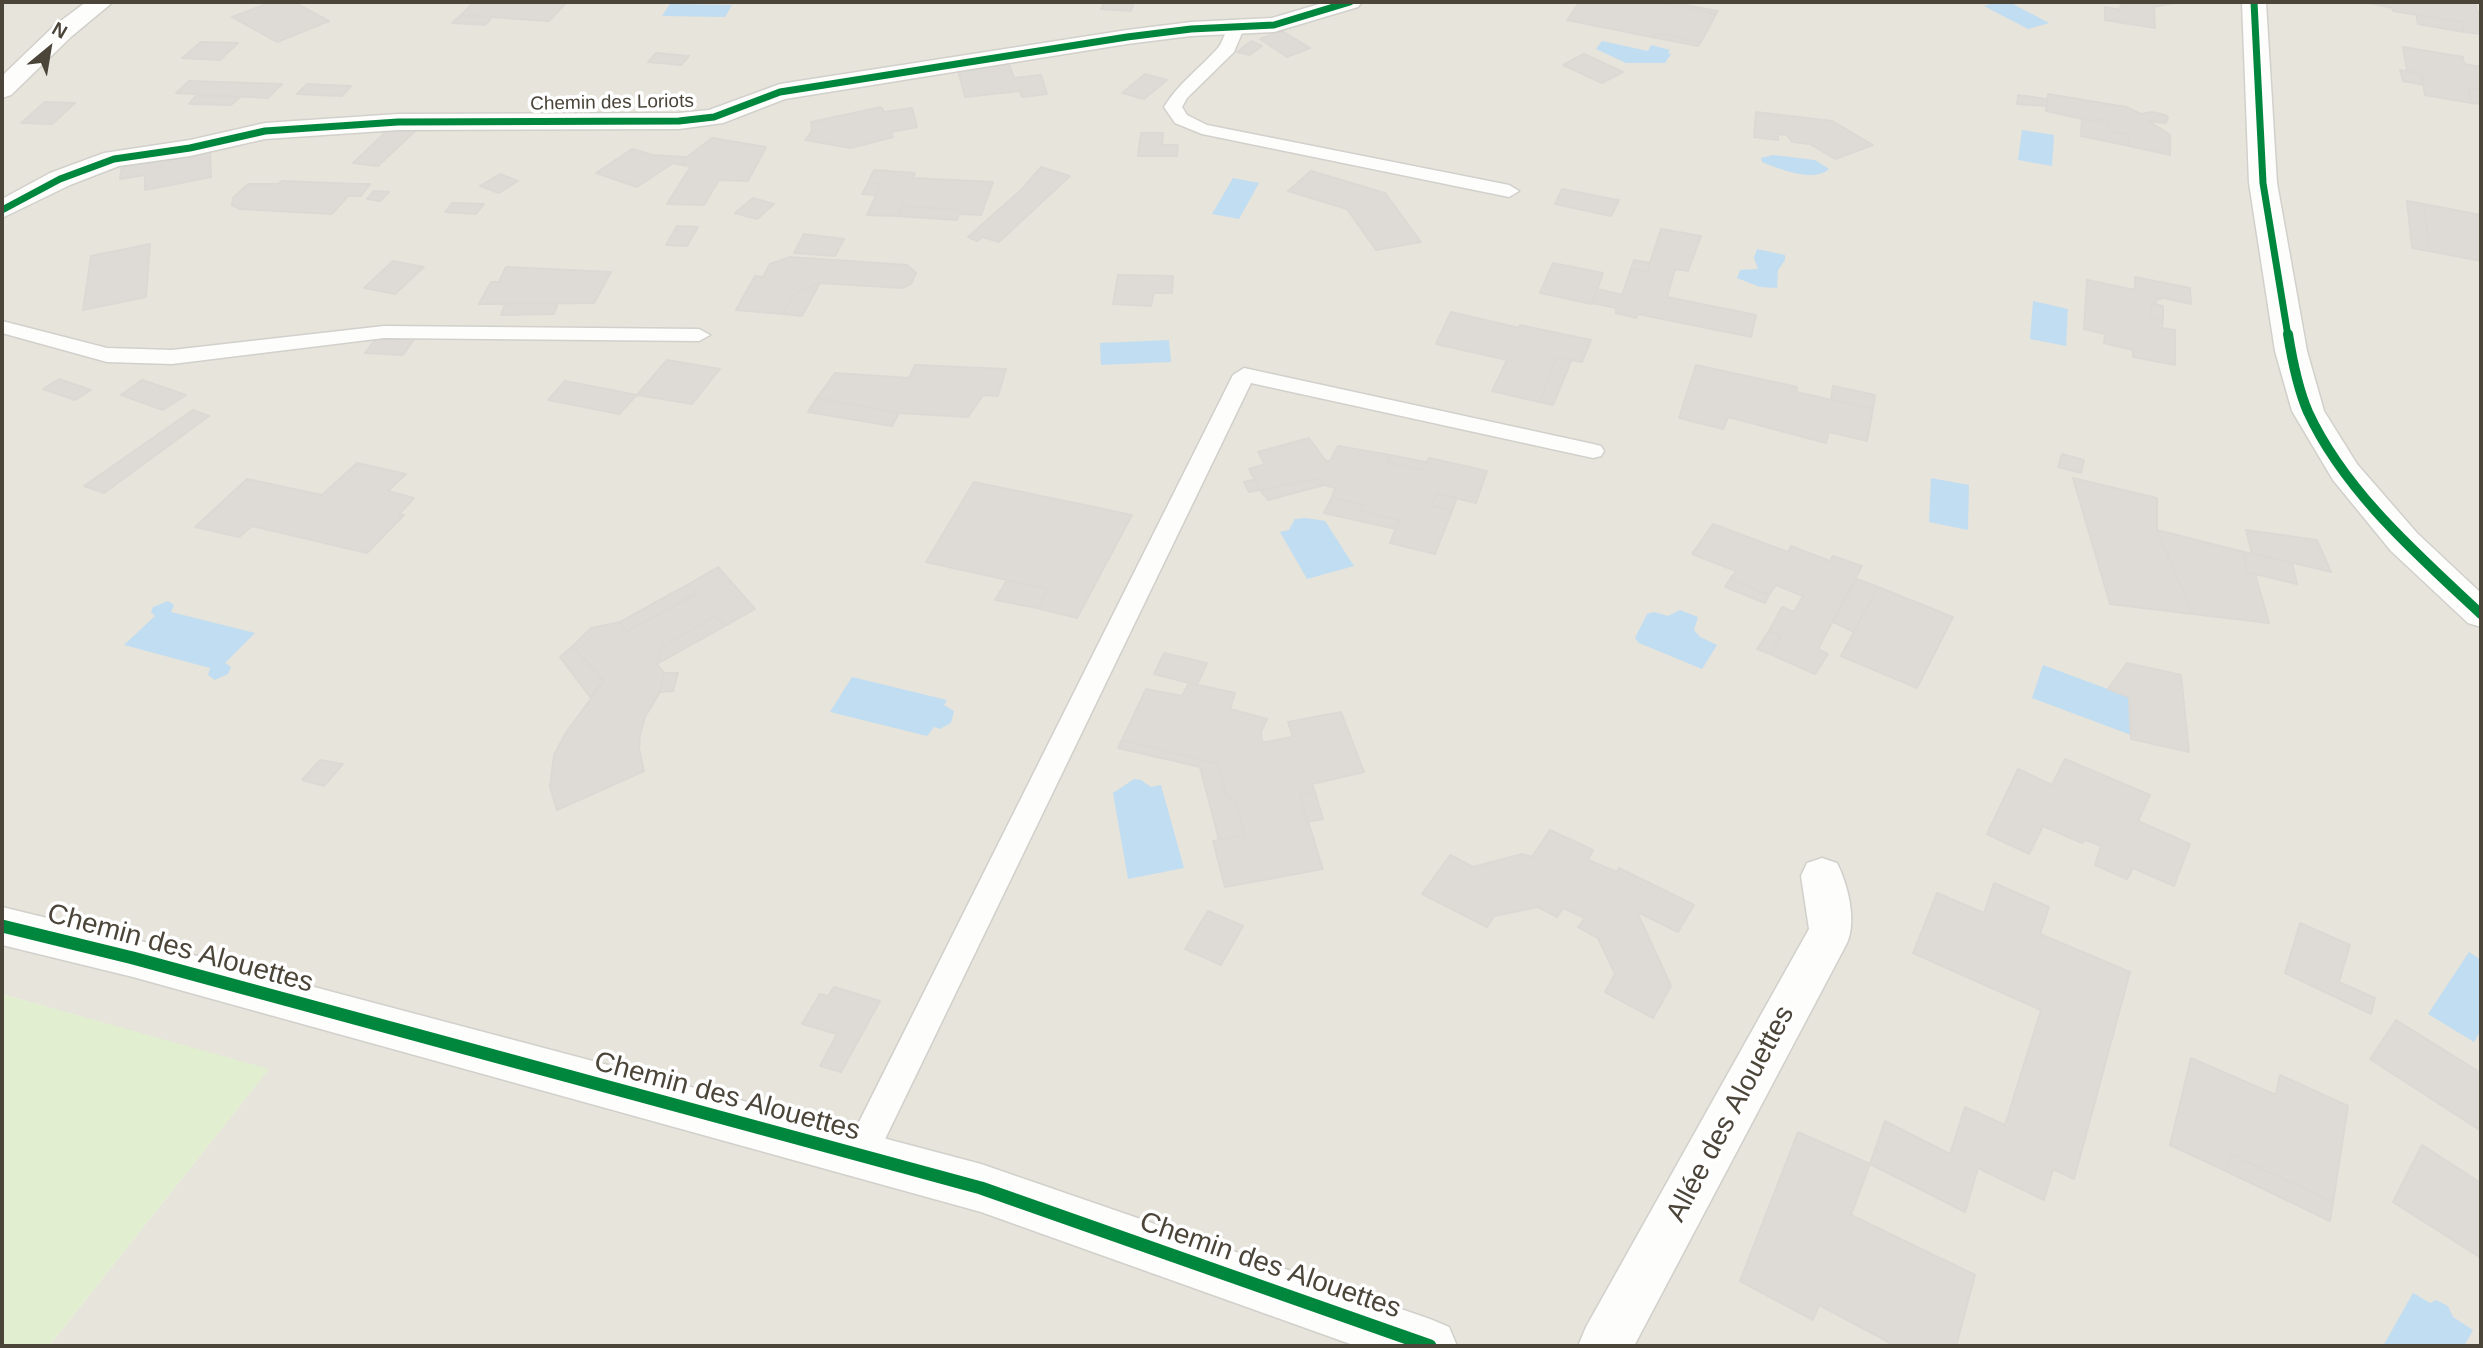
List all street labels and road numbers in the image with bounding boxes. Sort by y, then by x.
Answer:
street label: Chemin des Loriots [530,90,694,116]
street label: Chemin des Alouettes [43,897,317,1001]
street label: Allée des Alouettes [1660,1000,1802,1228]
street label: Chemin des Alouettes [590,1045,864,1149]
street label: Chemin des Alouettes [1135,1206,1405,1326]

